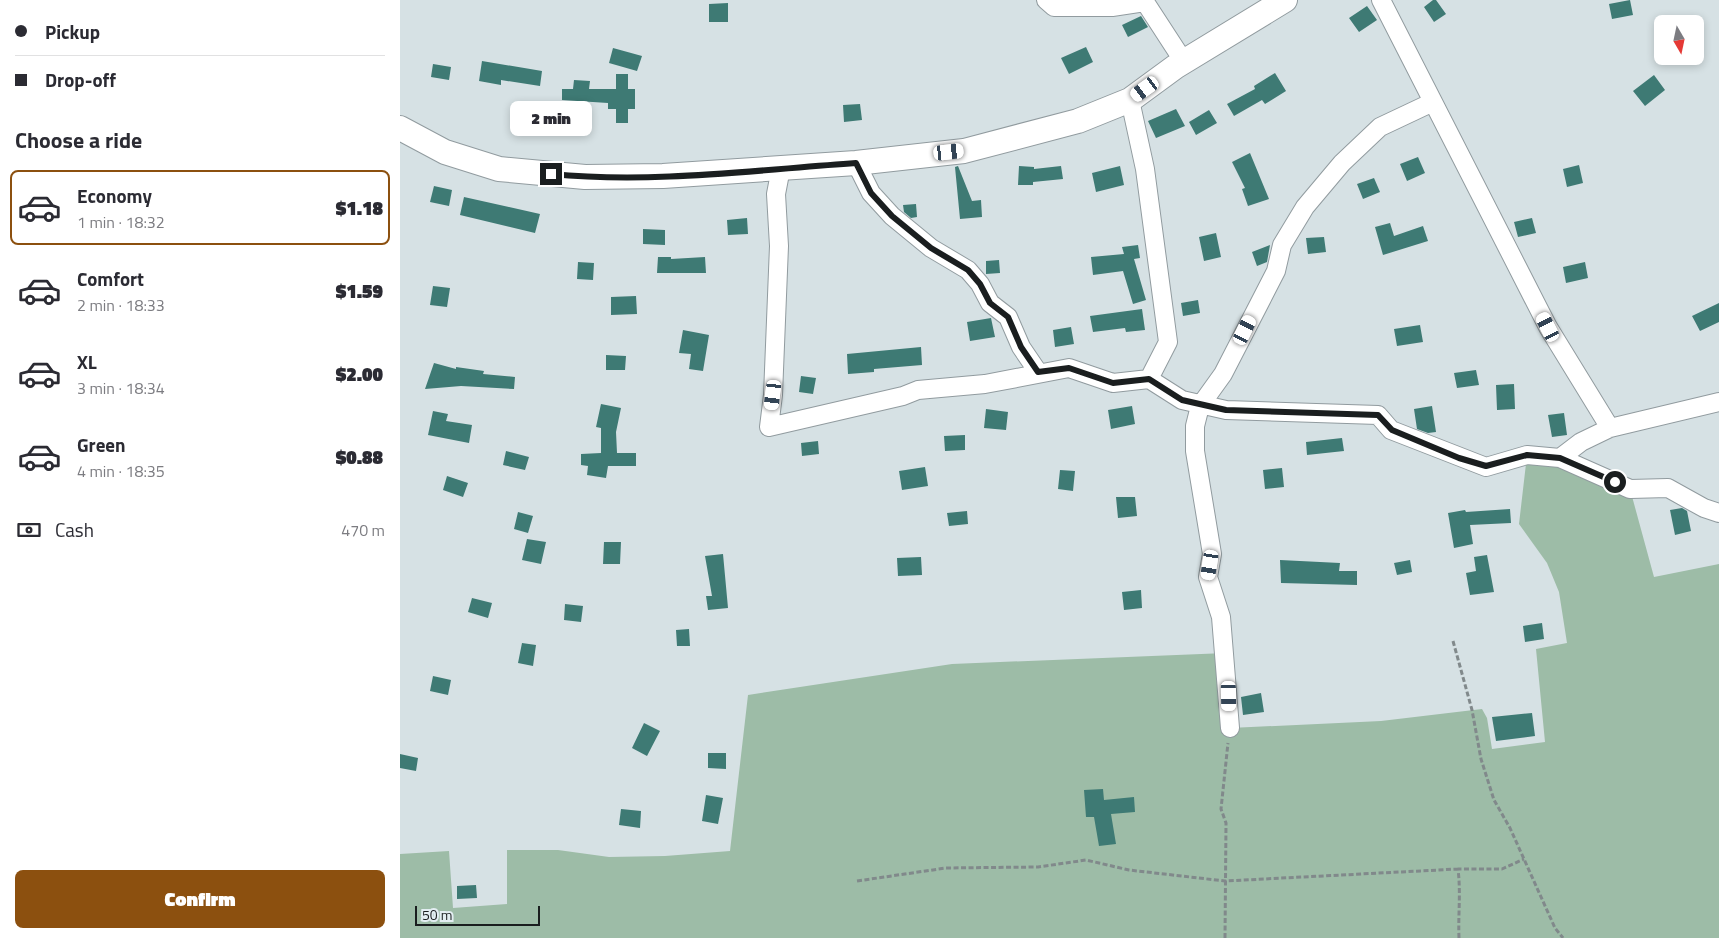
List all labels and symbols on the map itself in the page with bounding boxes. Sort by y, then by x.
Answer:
north arrow [1654,15,1704,65]
car [1128,74,1161,104]
callout: 2 min [510,101,592,136]
car [933,143,964,161]
route end [540,163,562,185]
car [1534,310,1561,344]
car [1231,313,1258,347]
car [763,379,782,411]
route start [1604,471,1626,493]
car [1200,549,1219,581]
car [1221,681,1236,711]
scale bar [415,903,540,926]

